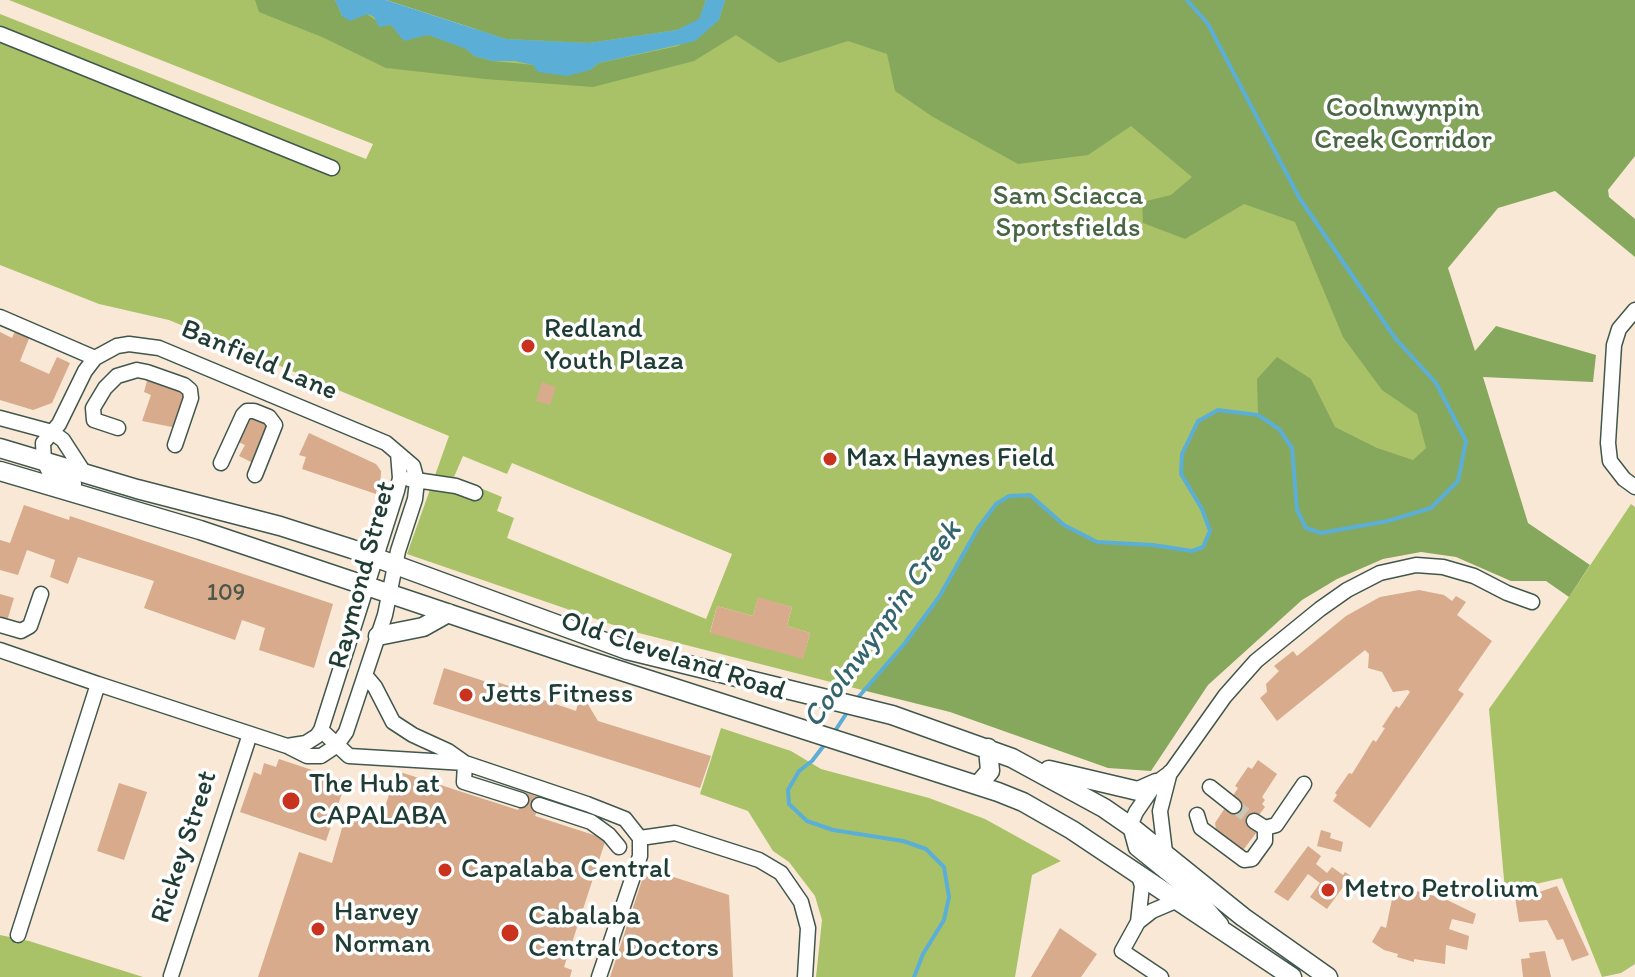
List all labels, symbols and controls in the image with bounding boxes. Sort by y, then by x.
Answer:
park label: Coolnwynpin Creek Corridor [1314,92,1492,158]
park label: Sam Sciacca Sportsfields [993,180,1143,246]
street label: Banfield Lane [176,313,342,409]
place label: Redland Youth Plaza [544,313,684,379]
marker: Redland Youth Plaza [519,337,537,355]
place label: Max Haynes Field [846,442,1054,476]
marker: Max Haynes Field [821,450,839,468]
street label: Raymond Street [322,478,404,672]
water label: Coolnwynpin Creek [796,515,970,735]
house number: 109 [207,580,245,608]
street label: Old Cleveland Road [556,605,790,709]
place label: Jetts Fitness [482,678,633,712]
marker: Jetts Fitness [457,686,475,704]
street label: Rickey Street [145,767,225,927]
place label: The Hub at CAPALABA [309,768,447,834]
marker: The Hub at CAPALABA [280,790,302,812]
place label: Capalaba Central [461,853,671,887]
marker: Capalaba Central [436,861,454,879]
place label: Metro Petrolium [1344,873,1539,907]
marker: Metro Petrolium [1319,881,1337,899]
place label: Harvey Norman [334,896,431,962]
place label: Cabalaba Central Doctors [528,900,719,966]
marker: Harvey Norman [309,920,327,938]
marker: Cabalaba Central Doctors [499,922,521,944]

